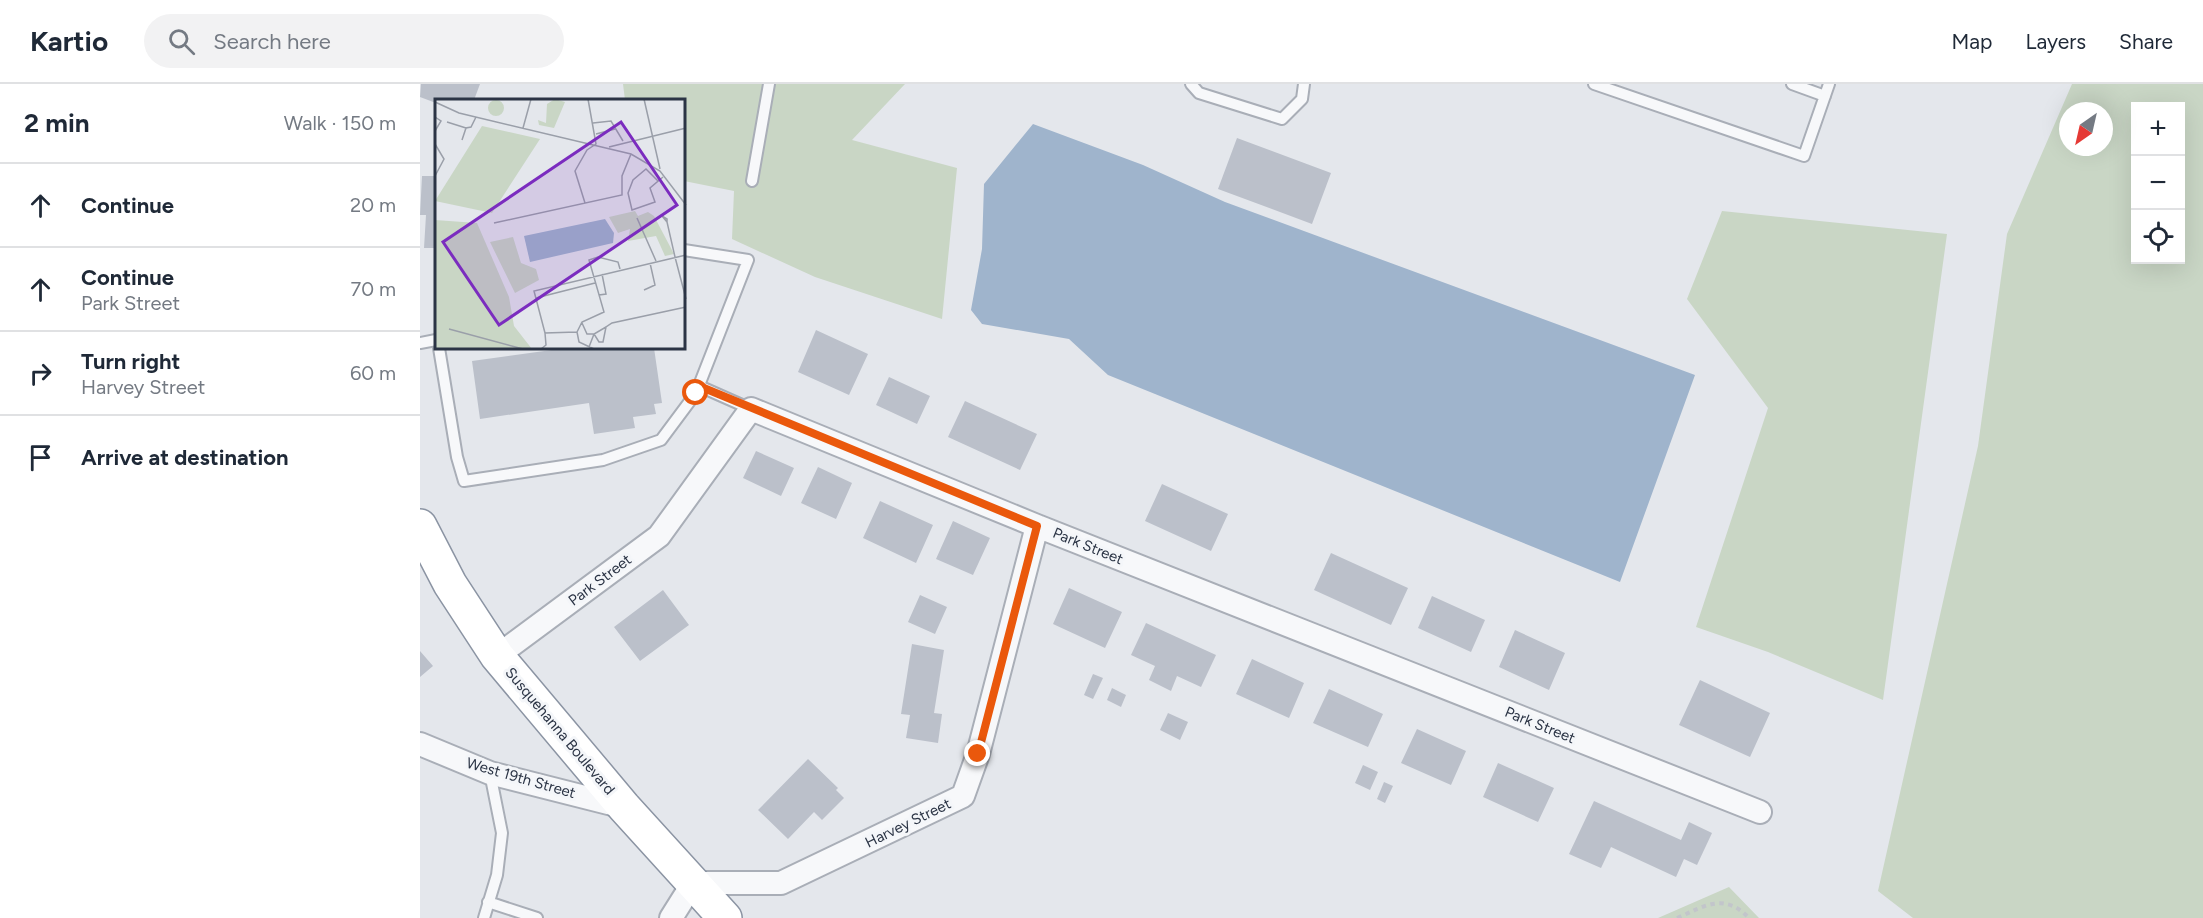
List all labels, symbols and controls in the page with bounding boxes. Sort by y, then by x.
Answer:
search box [144,14,564,68]
text: Kartio [30,24,108,58]
icon: search [165,25,198,58]
text: Search here [213,28,331,55]
text: Map [1952,29,1992,54]
text: Layers [2025,29,2086,54]
text: Share [2119,29,2173,54]
inset map [435,99,686,350]
north arrow [2059,102,2113,156]
map controls [2131,102,2185,264]
button: + [2131,102,2185,156]
text: 2 min [24,107,90,139]
text: Walk · 150 m [284,111,396,135]
button: − [2131,156,2185,210]
icon: ahead [24,189,57,222]
text: Continue [81,192,174,219]
text: 20 m [350,193,396,217]
button: locate [2131,210,2185,264]
text: Continue [81,264,174,291]
icon: ahead [24,273,57,306]
text: 70 m [350,277,396,301]
text: Park Street [81,291,180,315]
text: Turn right [81,348,180,375]
icon: right [24,357,57,390]
text: 60 m [350,361,396,385]
text: Harvey Street [81,375,205,399]
route start [682,379,708,405]
icon: arrive [24,441,57,474]
text: Arrive at destination [81,444,289,471]
street label: Park Street [1050,524,1126,568]
street label: Park Street [565,550,635,610]
street label: Susquehanna Boulevard [501,664,619,798]
street label: Park Street [1502,703,1578,747]
route end [964,740,990,766]
street label: West 19th Street [464,754,578,802]
street label: Harvey Street [862,794,954,852]

